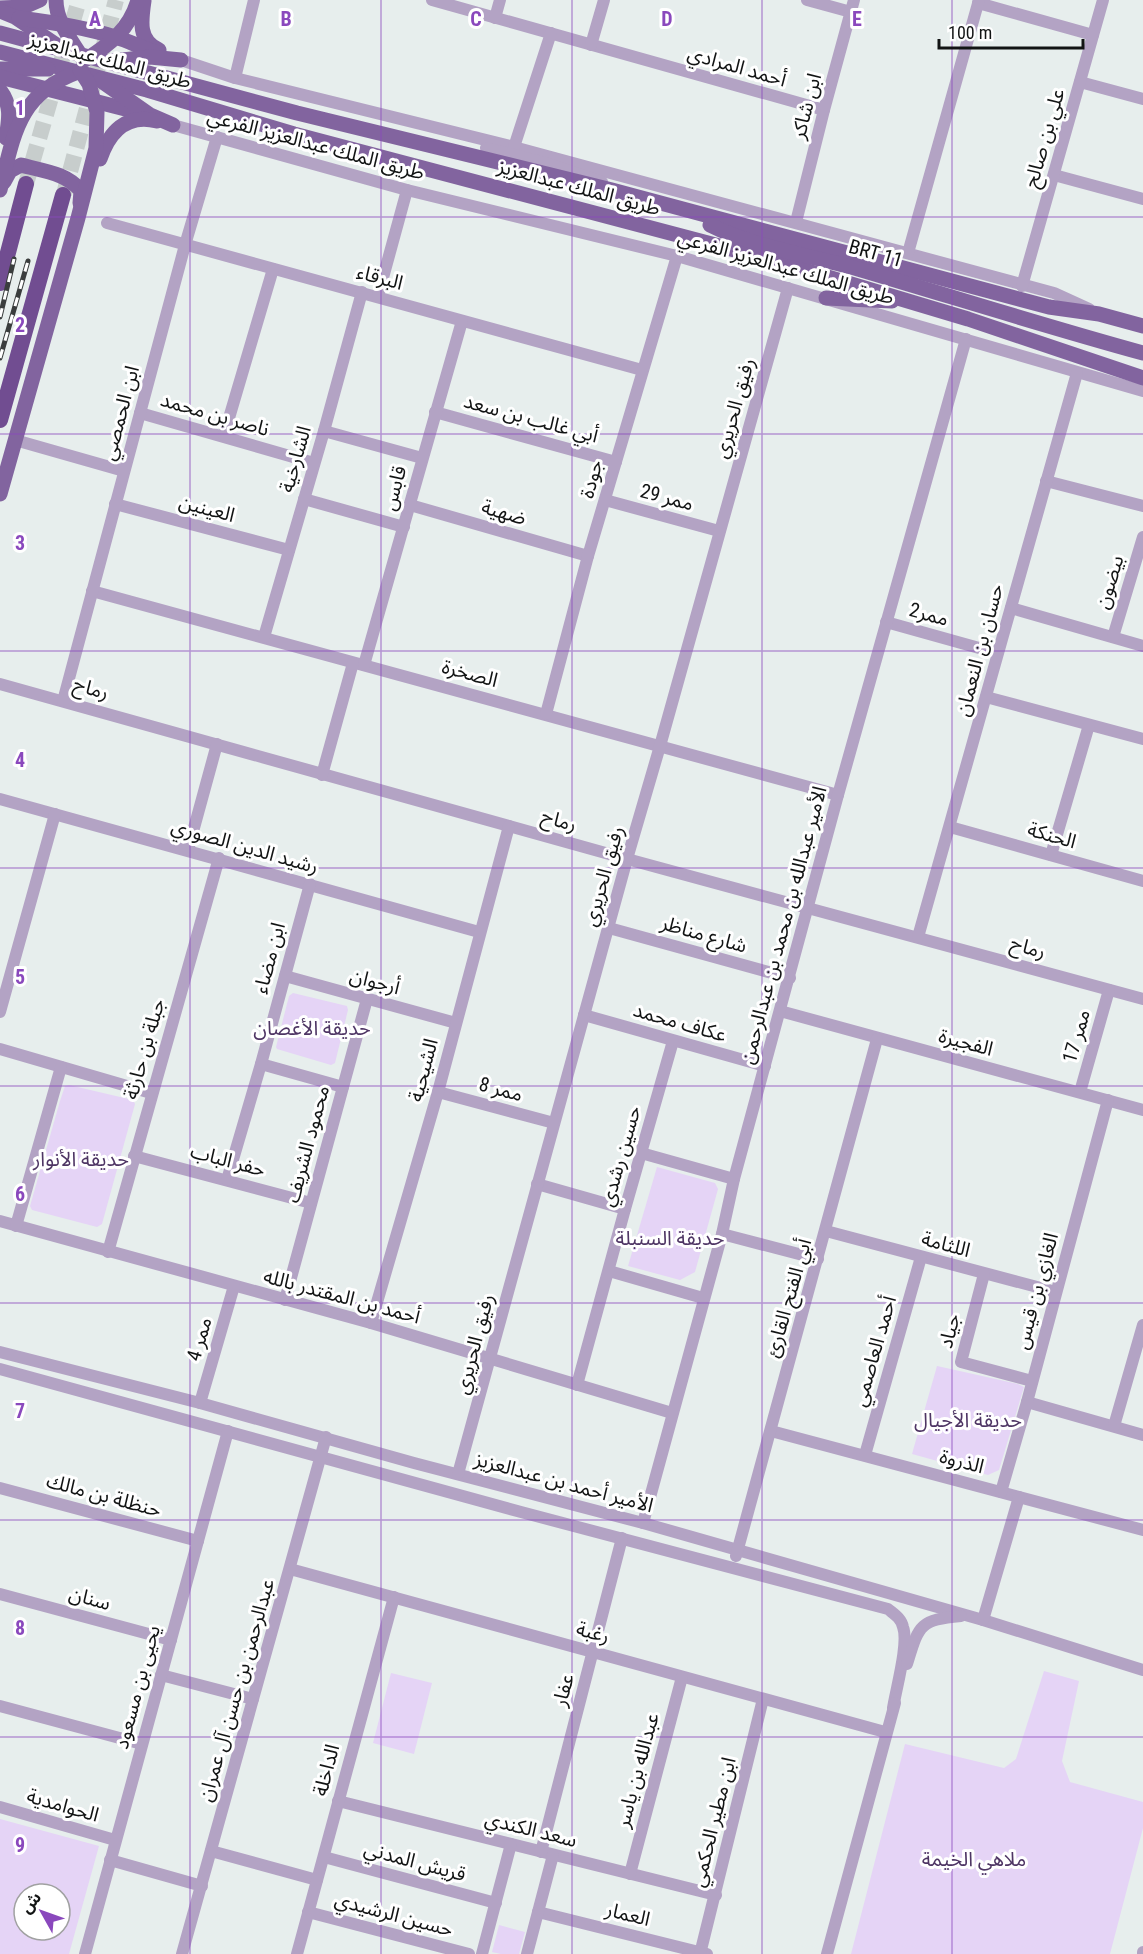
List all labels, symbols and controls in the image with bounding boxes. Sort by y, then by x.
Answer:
text: A [89,7,101,31]
text: B [280,7,292,31]
text: C [470,7,482,31]
text: D [661,7,673,31]
text: E [852,7,862,31]
scale bar [939,12,1083,50]
text: 100 m [948,22,992,43]
street label: طريق الملك عبدالعزيز [25,26,194,94]
street label: أحمد المرادي [684,40,789,95]
street label: ابن شاكر [785,71,826,142]
street label: علي بن صالح [1018,86,1073,191]
text: 1 [15,96,25,120]
street label: طريق الملك عبدالعزيز الفرعي [204,103,427,188]
street label: طريق الملك عبدالعزيز [494,153,663,221]
street label: طريق الملك عبدالعزيز الفرعي [674,225,897,313]
street label: BRT 11 [846,234,906,272]
street label: البرقاء [354,259,406,295]
text: 2 [15,313,25,337]
street label: رفيق الحريري [708,355,763,462]
street label: ابن الحمصي [96,363,148,464]
street label: ناصر بن محمد [158,387,272,441]
street label: أبي غالب بن سعد [460,389,601,451]
street label: الشارخية [274,423,316,495]
street label: جودة [574,457,608,501]
street label: قابس [377,463,411,513]
street label: ممر 29 [638,478,696,516]
street label: العينين [176,489,238,527]
street label: ضهية [479,494,529,530]
text: 3 [15,531,25,555]
street label: بيضون [1089,552,1129,612]
street label: حسان بن النعمان [950,581,1008,719]
street label: ممر2 [907,597,951,631]
street label: الصخرة [439,654,501,692]
street label: رماح [70,672,111,707]
text: 4 [15,748,25,772]
street label: الأمير عبدالله بن محمد بن عبدالرحمن [734,784,832,1066]
street label: رماح [538,804,579,839]
street label: رشيد الدين الصوري [168,814,321,882]
street label: الحنكة [1025,817,1079,853]
street label: رفيق الحريري [577,823,632,930]
street label: شارع مناظر [657,910,750,961]
street label: ابن مضاء [248,920,290,996]
street label: رماح [1007,931,1048,966]
street label: أرجوان [347,963,403,999]
text: 5 [15,965,25,989]
street label: جبلة بن حارثة [118,996,170,1102]
street label: عكاف محمد [631,997,729,1047]
street label: ممر 17 [1057,1007,1095,1065]
park label: حديقة الأغصان [253,1016,371,1040]
street label: الفجيرة [936,1023,996,1061]
street label: الشيحية [403,1036,443,1104]
street label: ممر 8 [476,1072,526,1106]
street label: محمود الشريف [280,1083,334,1205]
street label: حسين رشدي [594,1103,649,1210]
street label: حفر الباب [188,1138,268,1182]
park label: حديقة الأنوار [32,1147,129,1171]
text: 6 [15,1182,25,1206]
park label: حديقة السنبلة [615,1226,725,1250]
street label: اللثامة [919,1226,973,1262]
street label: الغازي بن قيس [1009,1230,1067,1353]
street label: أبي الفتح القارئ [760,1236,820,1361]
street label: أحمد بن المقتدر بالله [261,1264,423,1328]
street label: رفيق الحريري [449,1291,502,1398]
street label: أحمد العاصمي [847,1293,905,1410]
street label: جياد [933,1311,965,1351]
street label: ممر 4 [181,1314,217,1364]
text: 7 [15,1399,25,1423]
park label: حديقة الأجيال [914,1408,1022,1432]
street label: الذروة [937,1444,987,1478]
street label: الأمير أحمد بن عبدالعزيز [471,1446,656,1517]
street label: حنظلة بن مالك [44,1468,164,1522]
street label: عبدالرحمن بن حسن آل عمران [193,1576,279,1804]
street label: سنان [67,1581,113,1615]
text: 8 [15,1616,25,1640]
street label: رغبة [574,1616,612,1648]
street label: يحيى بن مسعود [109,1623,165,1751]
street label: عفار [547,1671,579,1710]
street label: عبدالله بن ياسر [610,1710,664,1831]
street label: الداخلة [308,1741,344,1799]
street label: ابن مطير الحكمي [685,1755,744,1890]
street label: الحوامدية [24,1783,102,1827]
street label: سعد الكندي [482,1806,580,1856]
text: 9 [15,1833,25,1857]
street label: قريش المدني [360,1836,469,1890]
park label: ملاهي الخيمة [922,1847,1026,1875]
north arrow [12,1882,72,1942]
street label: حسين الرشيدي [331,1887,456,1945]
text: ش [17,1888,45,1917]
street label: العمار [602,1897,653,1931]

